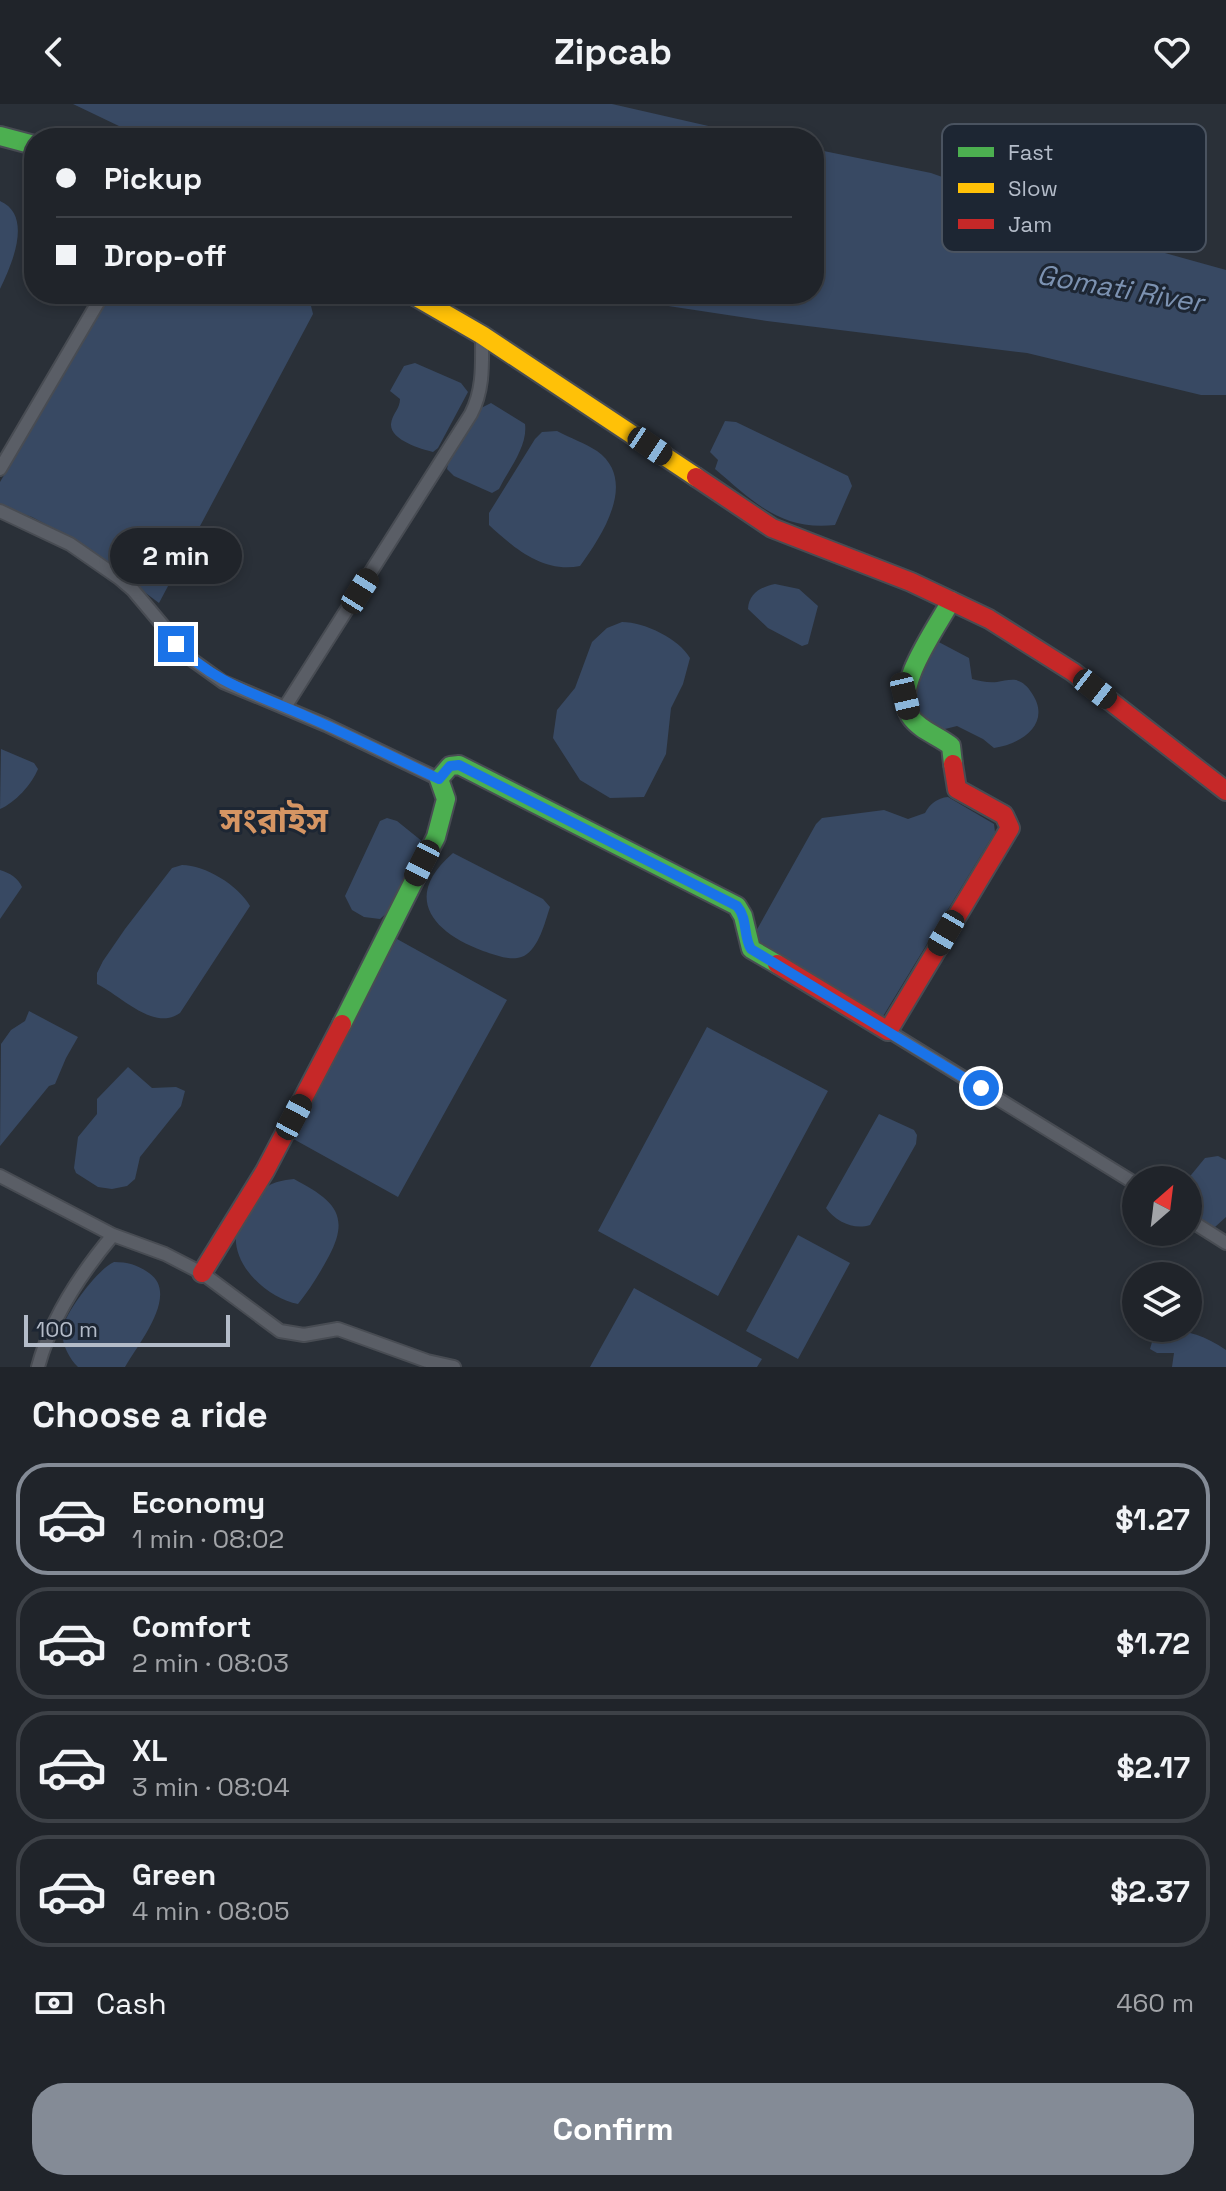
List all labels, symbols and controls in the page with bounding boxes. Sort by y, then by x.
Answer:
text: Zipcab [554,29,672,75]
icon: back [32,30,76,74]
icon: heart [1150,30,1194,74]
legend [942,124,1206,252]
text: Fast [1008,138,1054,166]
text: Pickup [104,159,202,198]
text: Slow [1008,174,1058,202]
text: Jam [1008,210,1052,238]
text: Drop-off [104,236,227,275]
water label: Gomati River [1034,256,1209,321]
car [623,423,677,469]
callout: 2 min [110,528,242,584]
text: 2 min [142,539,210,573]
car [337,564,383,618]
route end [158,626,194,662]
car [1069,665,1121,713]
car [888,670,922,722]
district label: সংরাইস [219,799,329,842]
car [400,836,444,890]
car [924,906,968,960]
route start [963,1070,999,1106]
car [272,1090,316,1144]
north arrow [1122,1166,1202,1246]
map controls [1122,1166,1202,1342]
button: layers [1122,1262,1202,1342]
scale bar [24,1311,230,1347]
text: 100 m [36,1315,98,1343]
text: Choose a ride [32,1392,268,1438]
icon: car [36,1483,108,1555]
text: Economy [132,1483,265,1522]
text: $1.27 [1115,1500,1190,1539]
text: 1 min · 08:02 [132,1522,284,1556]
icon: car [36,1607,108,1679]
text: Comfort [132,1607,251,1646]
text: $1.72 [1116,1624,1190,1663]
text: 2 min · 08:03 [132,1646,289,1680]
icon: car [36,1731,108,1803]
text: XL [132,1731,168,1770]
text: $2.17 [1116,1748,1190,1787]
text: 3 min · 08:04 [132,1770,290,1804]
icon: car [36,1855,108,1927]
text: Green [132,1855,216,1894]
text: $2.37 [1110,1872,1190,1911]
text: 4 min · 08:05 [132,1894,290,1928]
icon: cash [32,1981,76,2025]
text: Cash [96,1984,167,2023]
text: 460 m [1116,1986,1194,2020]
button: Confirm [32,2083,1194,2175]

